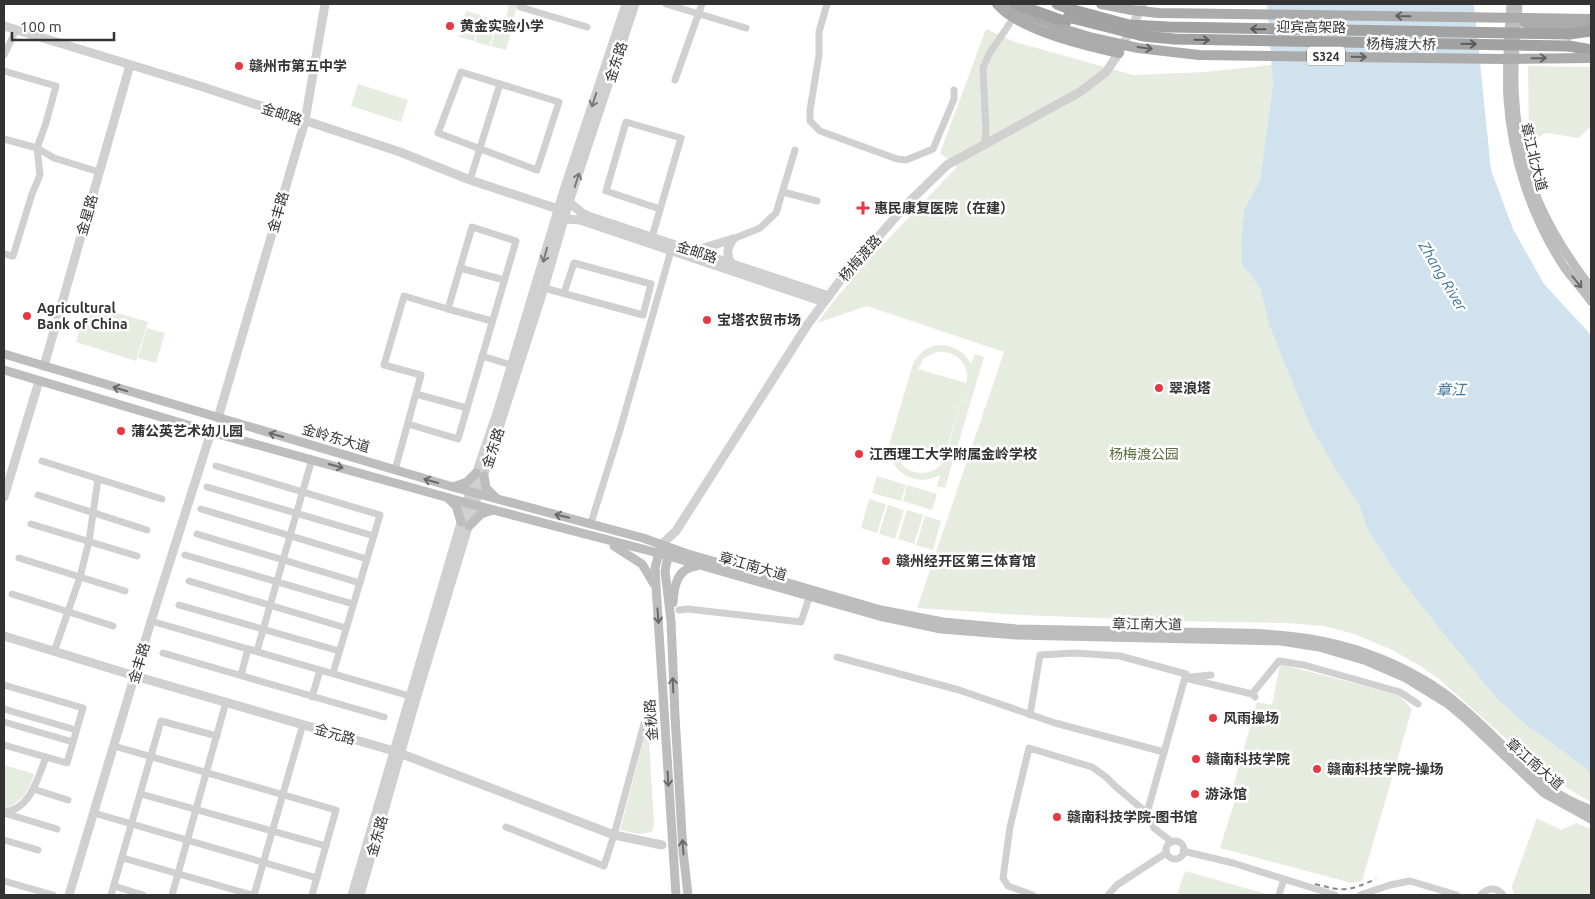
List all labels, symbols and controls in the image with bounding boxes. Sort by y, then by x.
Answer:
scale bar [12,10,115,42]
one-way arrow [1395,11,1411,21]
text: 100 m [20,18,62,35]
place label: 黄金实验小学 [460,18,544,34]
street label: 迎宾高架路 [1276,18,1346,36]
marker: 黄金实验小学 [444,20,456,32]
one-way arrow [1250,24,1266,34]
street label: 杨梅渡大桥 [1366,35,1436,53]
one-way arrow [1194,36,1210,45]
one-way arrow [1461,39,1477,49]
street label: 金东路 [602,40,630,84]
one-way arrow [1136,44,1152,54]
road number: S324 [1307,46,1345,66]
one-way arrow [1350,52,1367,62]
one-way arrow [1531,54,1547,63]
place label: 赣州市第五中学 [249,58,347,74]
marker: 赣州市第五中学 [233,60,245,72]
one-way arrow [589,92,599,108]
street label: 金邮路 [260,100,304,128]
street label: 章江北大道 [1518,121,1550,193]
one-way arrow [572,173,582,189]
street label: 金丰路 [265,190,291,234]
street label: 金星路 [74,193,100,237]
place label: 惠民康复医院（在建） [874,200,1014,216]
marker: 惠民康复医院（在建） [856,201,870,215]
street label: 杨梅渡路 [836,232,884,284]
water label: Zhang River [1415,237,1471,315]
street label: 金邮路 [675,238,719,266]
one-way arrow [540,246,550,262]
one-way arrow [1571,275,1582,288]
place label: Agricultural Bank of China [37,300,128,332]
marker: Agricultural Bank of China [21,310,33,322]
place label: 宝塔农贸市场 [717,312,801,328]
marker: 宝塔农贸市场 [701,314,713,326]
place label: 翠浪塔 [1169,380,1211,396]
water label: 章江 [1436,381,1468,398]
marker: 翠浪塔 [1153,382,1165,394]
one-way arrow [112,383,128,393]
street label: 金岭东大道 [300,421,372,455]
place label: 蒲公英艺术幼儿园 [131,423,243,439]
marker: 蒲公英艺术幼儿园 [115,425,127,437]
street label: 金东路 [479,426,507,470]
one-way arrow [268,429,284,439]
place label: 江西理工大学附属金岭学校 [869,446,1037,462]
park label: 杨梅渡公园 [1109,446,1179,462]
marker: 江西理工大学附属金岭学校 [853,448,865,460]
one-way arrow [328,462,344,471]
one-way arrow [424,475,440,485]
one-way arrow [555,511,571,520]
street label: 章江南大道 [717,549,789,583]
place label: 赣州经开区第三体育馆 [896,553,1036,569]
marker: 赣州经开区第三体育馆 [880,555,892,567]
one-way arrow [653,608,662,624]
street label: 章江南大道 [1112,615,1182,633]
street label: 金丰路 [125,641,153,685]
one-way arrow [669,677,678,693]
street label: 金秋路 [642,698,660,742]
place label: 风雨操场 [1223,710,1279,726]
marker: 风雨操场 [1207,712,1219,724]
street label: 金元路 [313,721,357,747]
street label: 章江南大道 [1503,735,1567,793]
place label: 赣南科技学院 [1206,751,1290,767]
marker: 赣南科技学院 [1190,753,1202,765]
place label: 赣南科技学院-操场 [1327,761,1444,777]
marker: 赣南科技学院-操场 [1311,763,1323,775]
one-way arrow [663,770,672,786]
place label: 游泳馆 [1205,786,1247,802]
marker: 游泳馆 [1189,788,1201,800]
place label: 赣南科技学院-图书馆 [1067,809,1198,825]
marker: 赣南科技学院-图书馆 [1051,811,1063,823]
street label: 金东路 [364,814,390,858]
one-way arrow [678,839,687,855]

